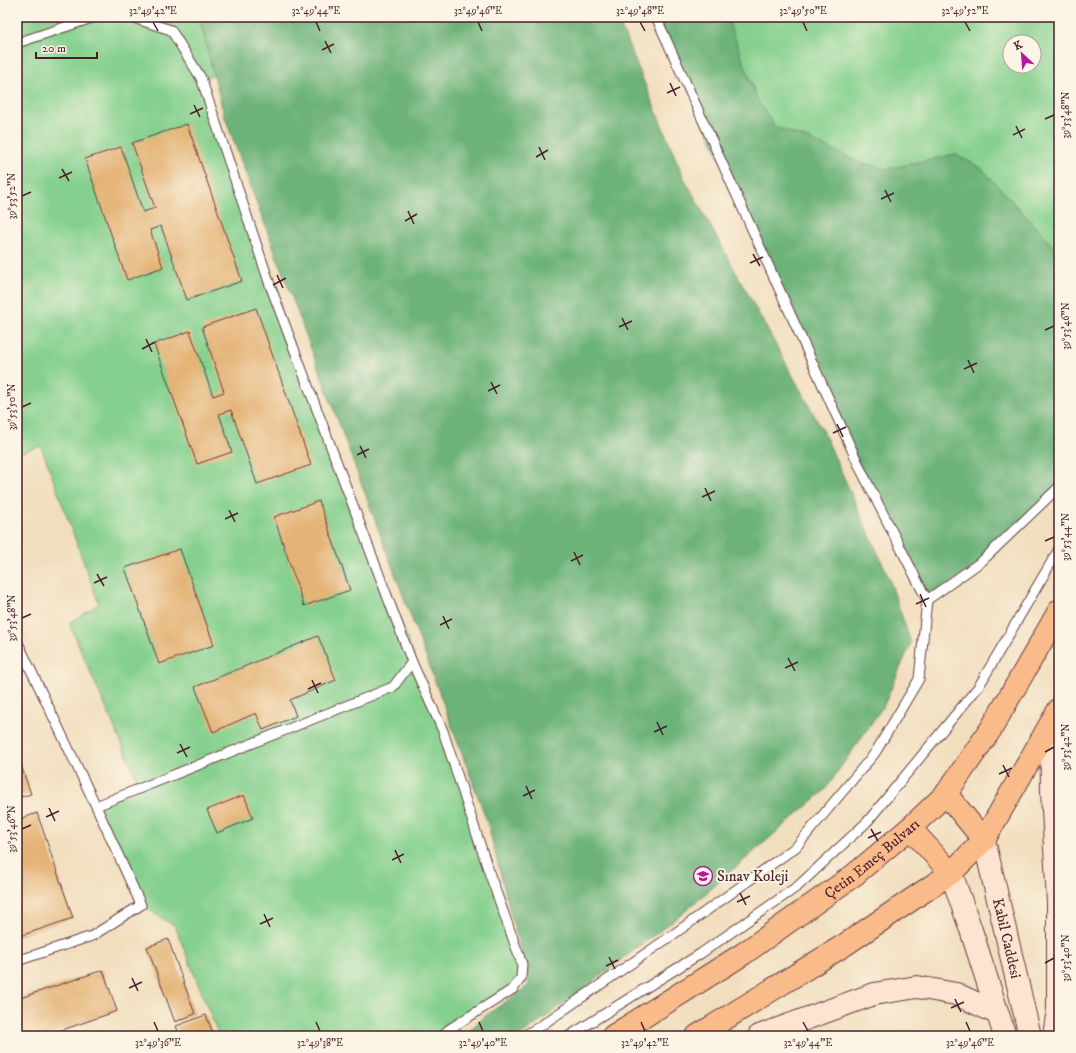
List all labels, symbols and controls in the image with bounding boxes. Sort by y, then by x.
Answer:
text: 32°49'42"E [129,5,177,17]
text: 32°49'44"E [292,5,340,17]
text: 32°49'46"E [454,5,502,17]
text: 32°49'48"E [616,5,664,17]
text: 32°49'50"E [779,5,827,17]
text: 32°49'52"E [941,5,989,17]
scale bar [36,34,97,60]
north arrow [1002,34,1042,74]
text: K [1012,38,1025,54]
text: 20 m [42,41,66,56]
text: 39°53'48"N [1060,91,1072,139]
text: 39°53'52"N [6,173,18,219]
text: 39°53'46"N [1060,302,1072,350]
text: 39°53'50"N [6,384,18,430]
text: 39°53'44"N [1060,513,1072,561]
text: 39°53'48"N [6,594,18,642]
text: 39°53'42"N [1060,723,1072,771]
text: 39°53'46"N [6,805,18,853]
street label: Çetin Emeç Bulvarı [820,814,924,903]
school or university icon: Sınav Koleji [692,865,714,887]
place label: Sınav Koleji [717,867,789,886]
street label: Kabil Caddesi [988,896,1026,981]
text: 39°53'40"N [1060,934,1072,982]
text: 32°49'36"E [135,1037,181,1049]
text: 32°49'38"E [297,1037,343,1049]
text: 32°49'40"E [459,1037,507,1049]
text: 32°49'42"E [621,1037,669,1049]
text: 32°49'44"E [784,1037,832,1049]
text: 32°49'46"E [946,1037,994,1049]

